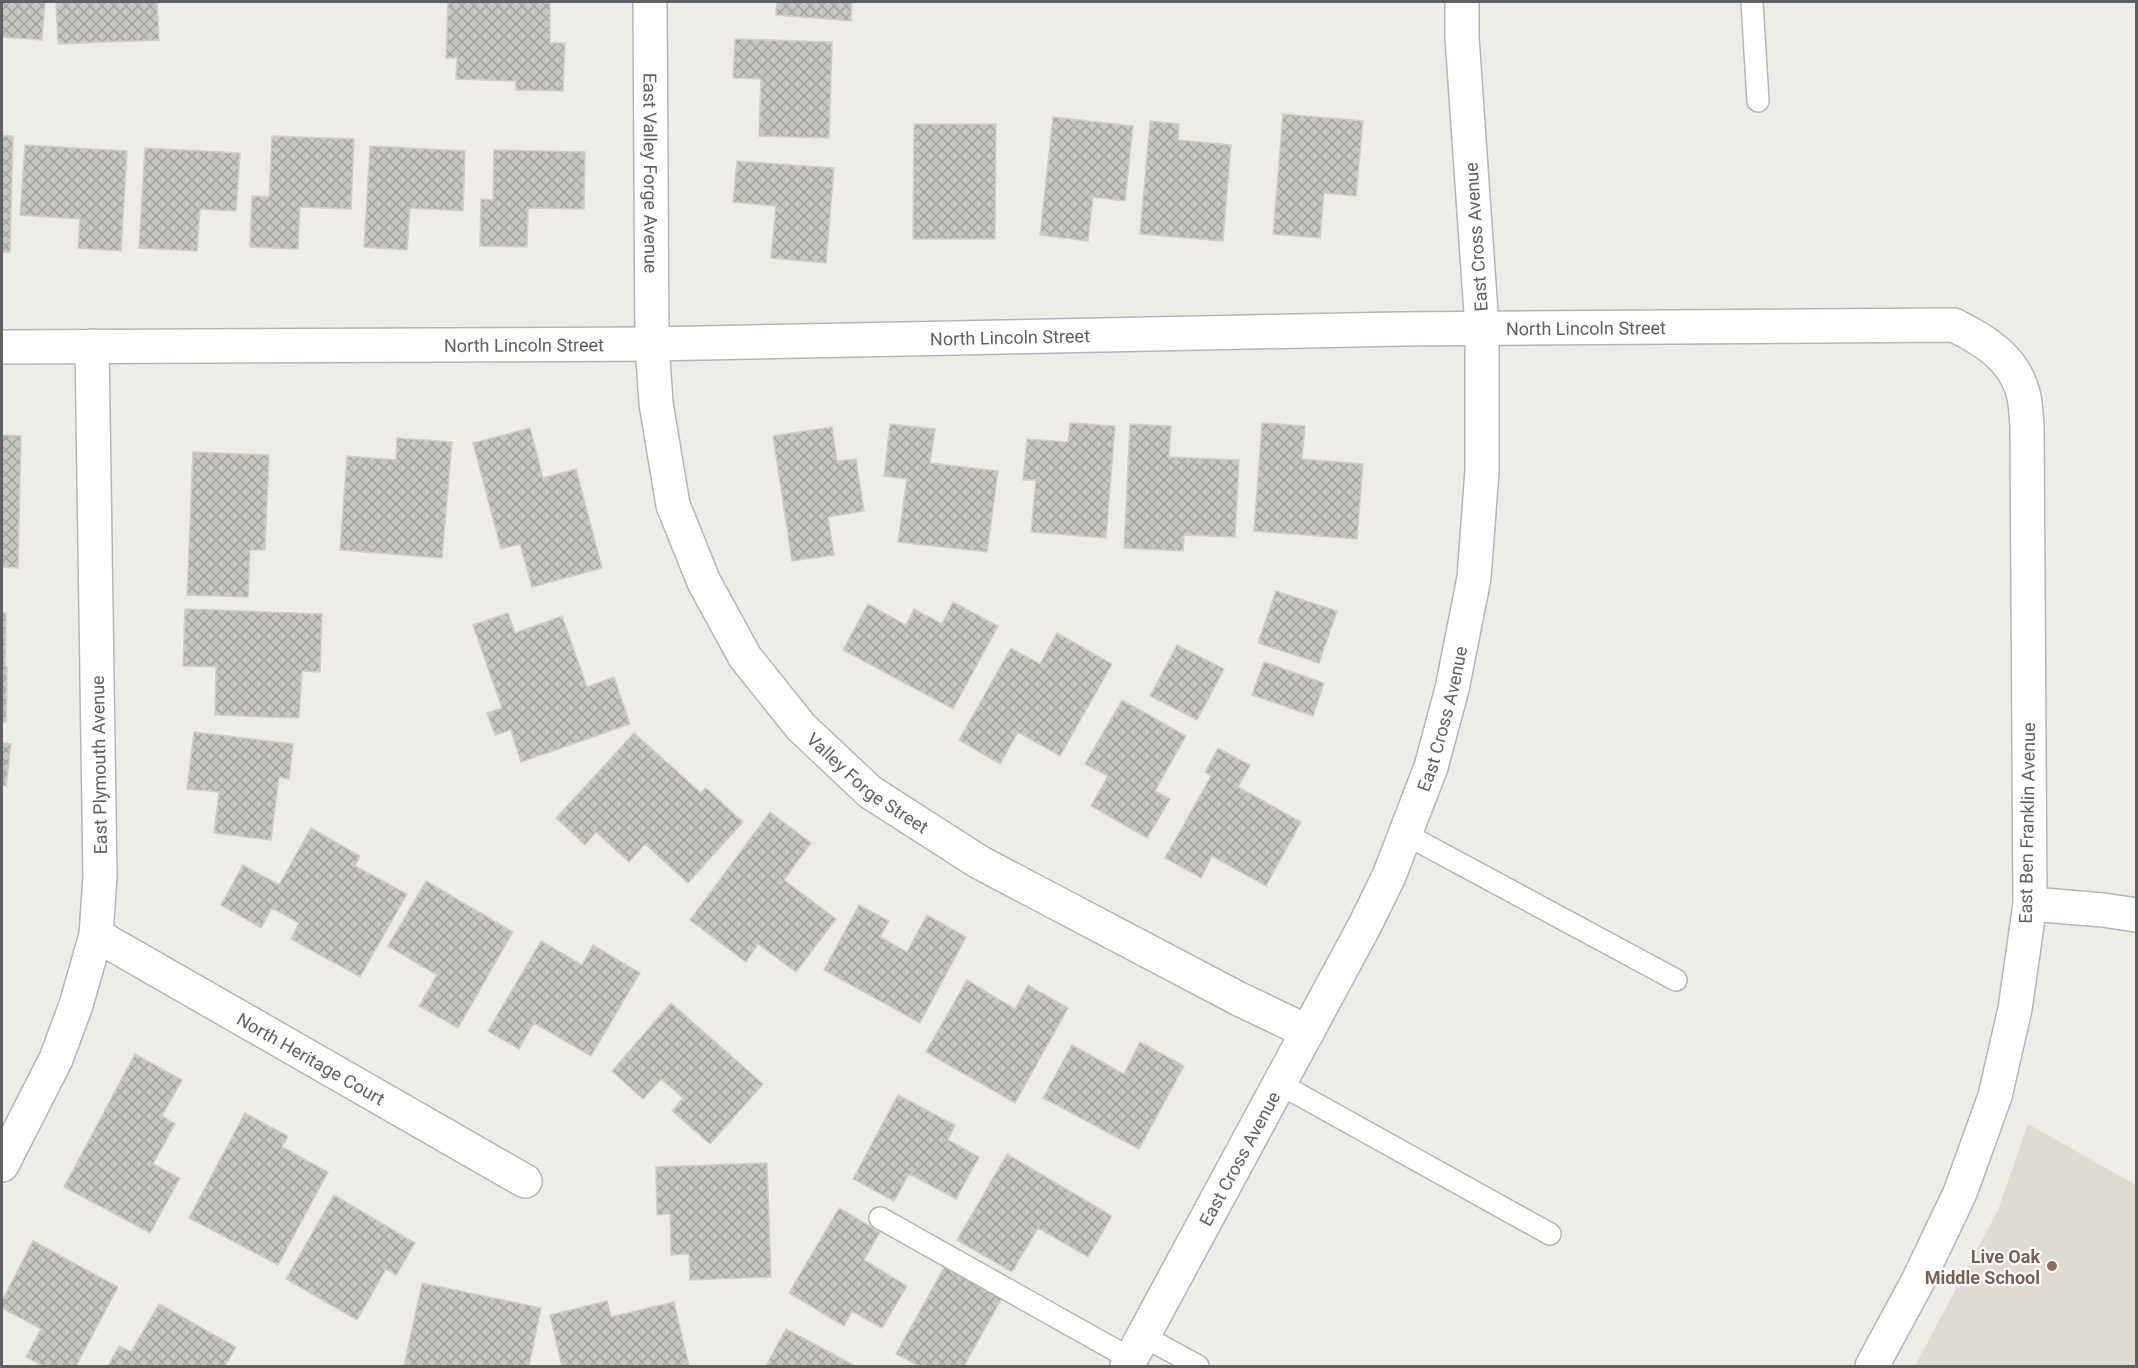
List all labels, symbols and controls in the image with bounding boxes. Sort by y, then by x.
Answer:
street label: East Valley Forge Avenue [640,73,662,273]
street label: East Cross Avenue [1460,162,1492,312]
street label: North Lincoln Street [1506,317,1666,339]
street label: North Lincoln Street [930,325,1090,349]
street label: North Lincoln Street [444,334,604,355]
street label: East Cross Avenue [1412,644,1471,794]
street label: East Plymouth Avenue [87,675,111,855]
street label: East Ben Franklin Avenue [2015,722,2039,924]
street label: Valley Forge Street [803,728,932,837]
street label: North Heritage Court [233,1008,389,1109]
street label: East Cross Avenue [1194,1088,1284,1229]
place label: Live Oak Middle School [1925,1246,2040,1288]
marker: Live Oak Middle School [2045,1259,2059,1273]

